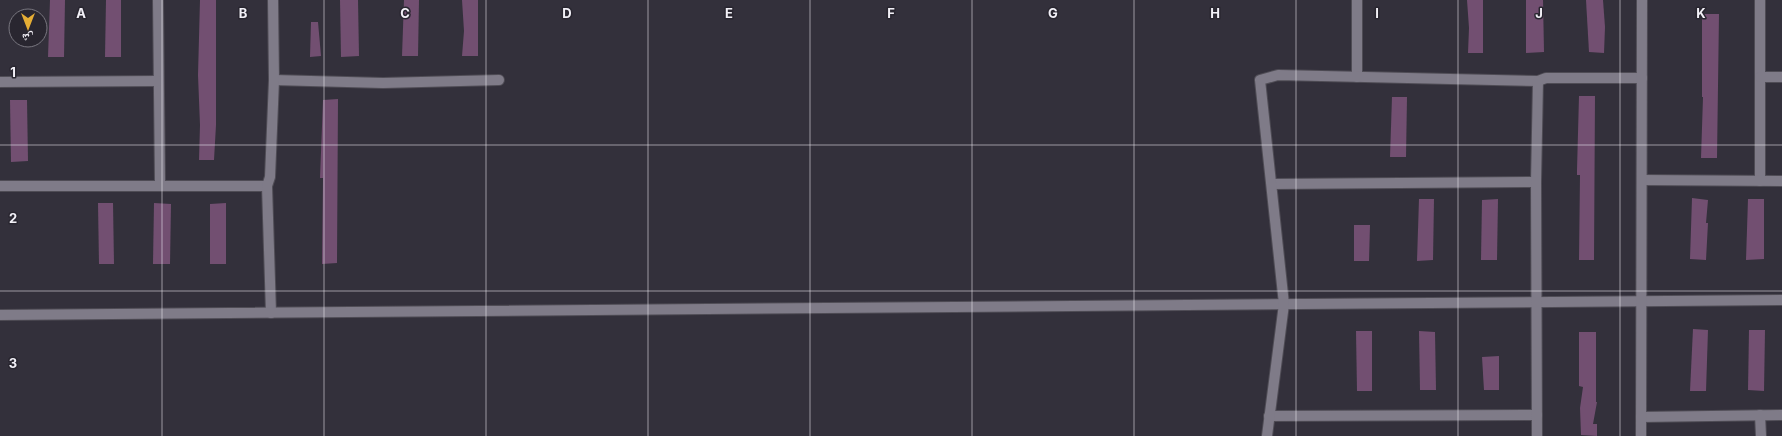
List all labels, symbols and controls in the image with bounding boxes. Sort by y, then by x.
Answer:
text: A [76,5,86,21]
text: B [239,5,248,21]
text: C [400,5,410,21]
text: D [562,5,572,21]
text: E [725,5,733,21]
text: F [887,5,895,21]
text: G [1048,5,1058,21]
text: H [1210,5,1220,21]
text: I [1375,5,1379,21]
text: J [1535,5,1543,21]
text: K [1696,5,1706,21]
north arrow [8,8,48,48]
text: ش [22,30,34,45]
text: 1 [10,64,16,80]
text: 2 [9,210,17,226]
text: 3 [9,355,17,371]

